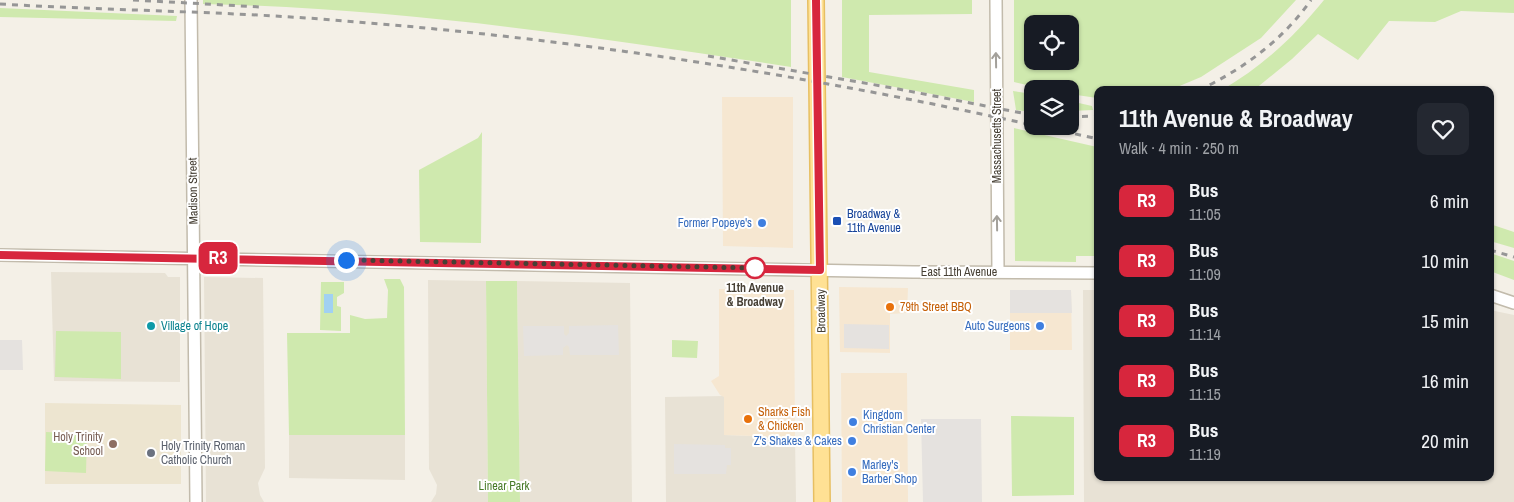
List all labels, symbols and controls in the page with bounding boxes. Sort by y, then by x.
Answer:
map controls [1024,15,1079,135]
button: locate [1024,15,1079,70]
one-way arrow [991,53,1001,69]
button: layers [1024,80,1079,135]
street label: Massachusetts Street [989,88,1005,183]
text: 11th Avenue & Broadway [1119,102,1353,134]
button: heart [1417,103,1469,155]
text: Walk · 4 min · 250 m [1119,137,1239,159]
street label: Madison Street [184,157,202,225]
text: Bus [1189,177,1218,203]
text: R3 [1137,188,1156,213]
text: 6 min [1430,188,1469,214]
text: 11:05 [1189,203,1221,225]
place label: Broadway & 11th Avenue [847,206,901,236]
place label: Former Popeye's [678,215,752,231]
marker: Broadway & 11th Avenue [831,215,843,227]
one-way arrow [992,215,1002,232]
marker: Former Popeye's [756,217,768,229]
text: Bus [1189,237,1218,263]
line badge: R3 [196,242,240,274]
text: R3 [209,245,227,270]
your location [334,248,359,273]
text: R3 [1137,248,1156,273]
text: 10 min [1421,248,1469,274]
marker: 11th Avenue & Broadway [744,257,766,279]
text: 11:09 [1189,263,1221,285]
street label: East 11th Avenue [921,264,997,280]
place label: 11th Avenue & Broadway [726,280,784,310]
street label: Broadway [813,289,829,333]
text: Bus [1189,297,1218,323]
place label: 79th Street BBQ [900,299,972,315]
marker: 79th Street BBQ [884,301,896,313]
text: R3 [1137,308,1156,333]
text: 15 min [1421,308,1469,334]
place label: Village of Hope [161,318,228,334]
place label: Auto Surgeons [964,318,1030,334]
marker: Village of Hope [145,320,157,332]
marker: Auto Surgeons [1034,320,1046,332]
text: 11:14 [1189,323,1221,345]
text: Bus [1189,357,1218,383]
text: R3 [1137,368,1156,393]
text: 16 min [1421,368,1469,394]
text: 11:15 [1189,383,1221,405]
place label: Sharks Fish & Chicken [758,404,811,434]
place label: Kingdom Christian Center [863,407,936,437]
marker: Sharks Fish & Chicken [742,413,754,425]
marker: Kingdom Christian Center [847,416,859,428]
text: Bus [1189,417,1218,443]
text: R3 [1137,428,1156,453]
text: 20 min [1421,428,1469,454]
place label: Holy Trinity School [53,429,103,459]
place label: Z's Shakes & Cakes [754,433,842,449]
marker: Z's Shakes & Cakes [846,435,858,447]
marker: Holy Trinity School [107,438,119,450]
place label: Holy Trinity Roman Catholic Church [161,438,245,468]
text: 11:19 [1189,443,1221,465]
marker: Holy Trinity Roman Catholic Church [145,447,157,459]
place label: Marley's Barber Shop [862,457,917,487]
marker: Marley's Barber Shop [846,466,858,478]
park label: Linear Park [479,478,530,494]

